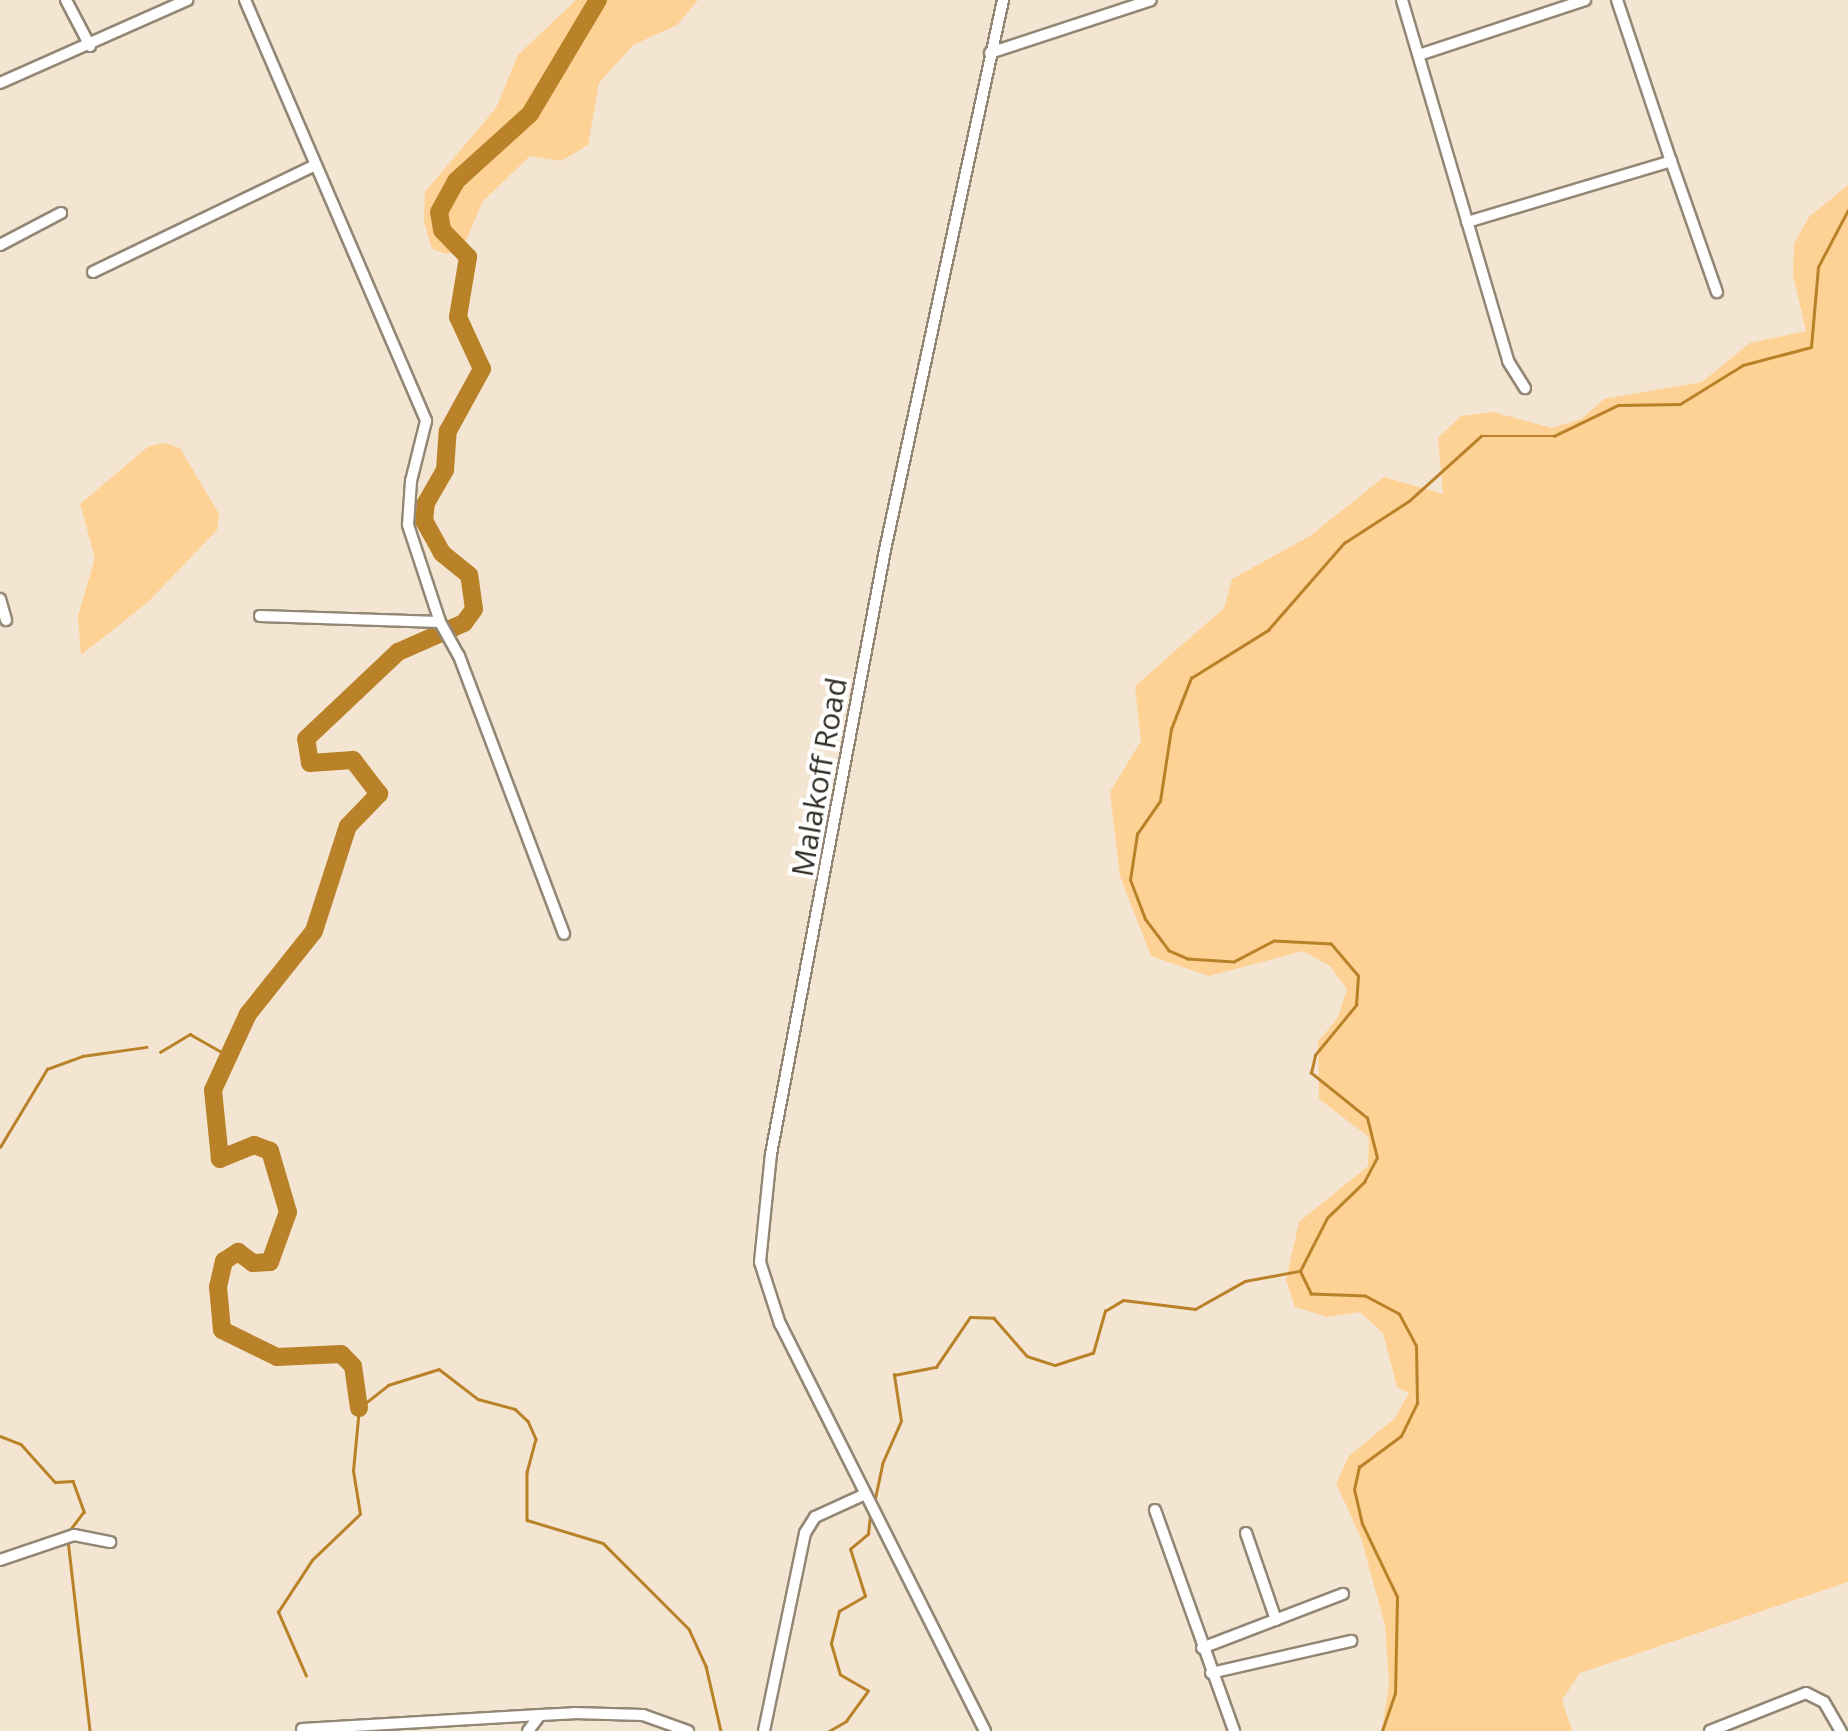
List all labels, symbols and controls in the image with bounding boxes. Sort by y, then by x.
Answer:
street label: Malakoff Road [784,675,854,879]

